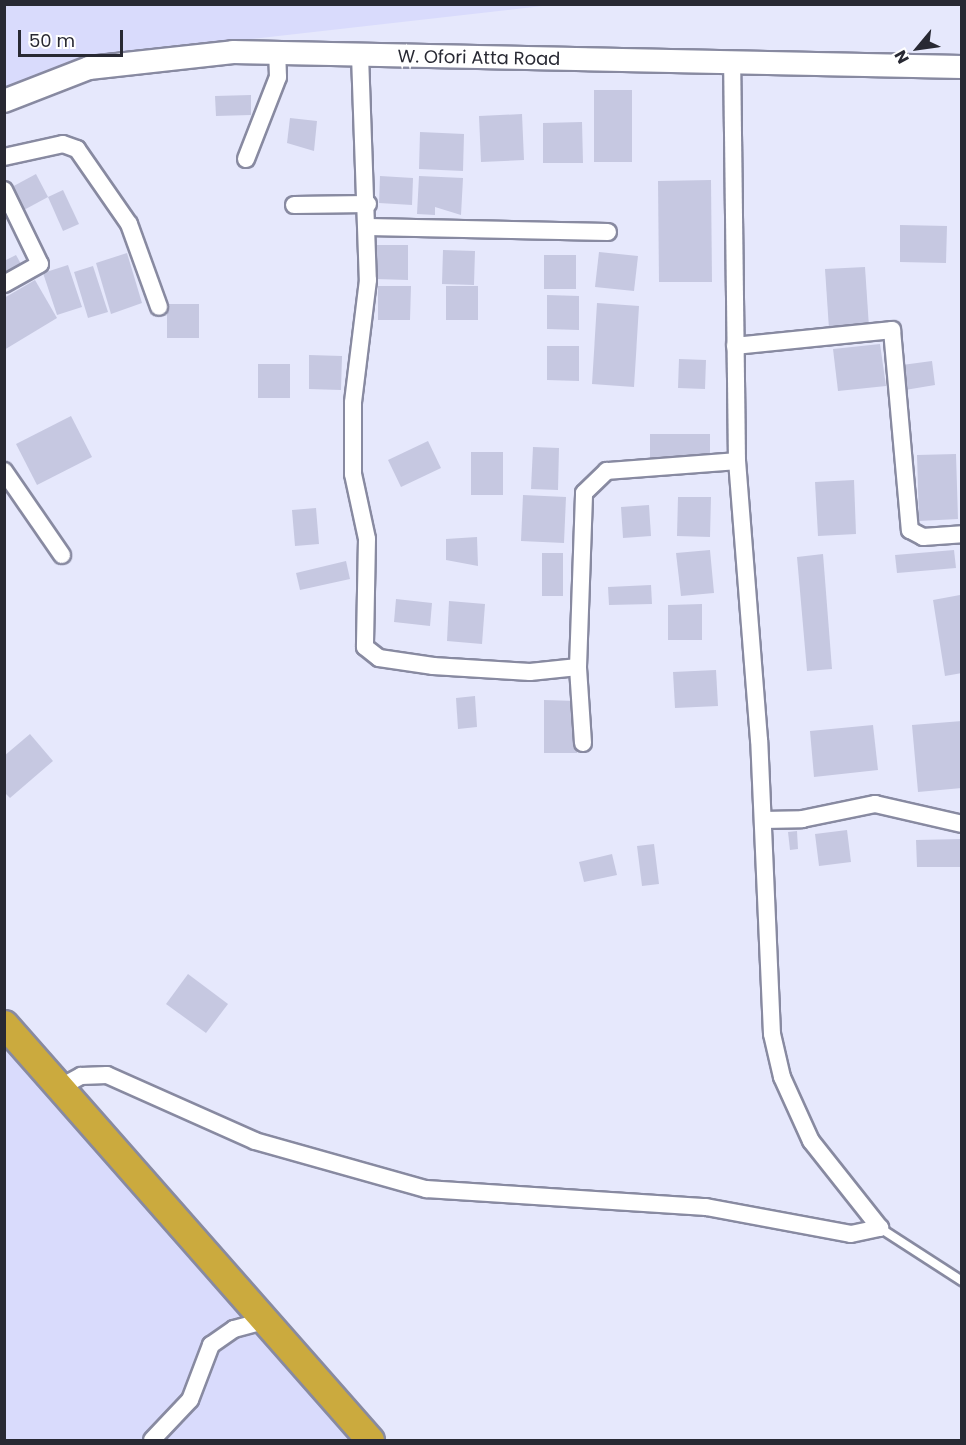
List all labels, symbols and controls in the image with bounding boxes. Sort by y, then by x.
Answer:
scale bar [21,18,126,56]
north arrow [888,18,948,78]
text: 50 m [29,28,75,53]
street label: W. Ofori Atta Road [397,46,561,70]
text: N [889,46,915,68]

